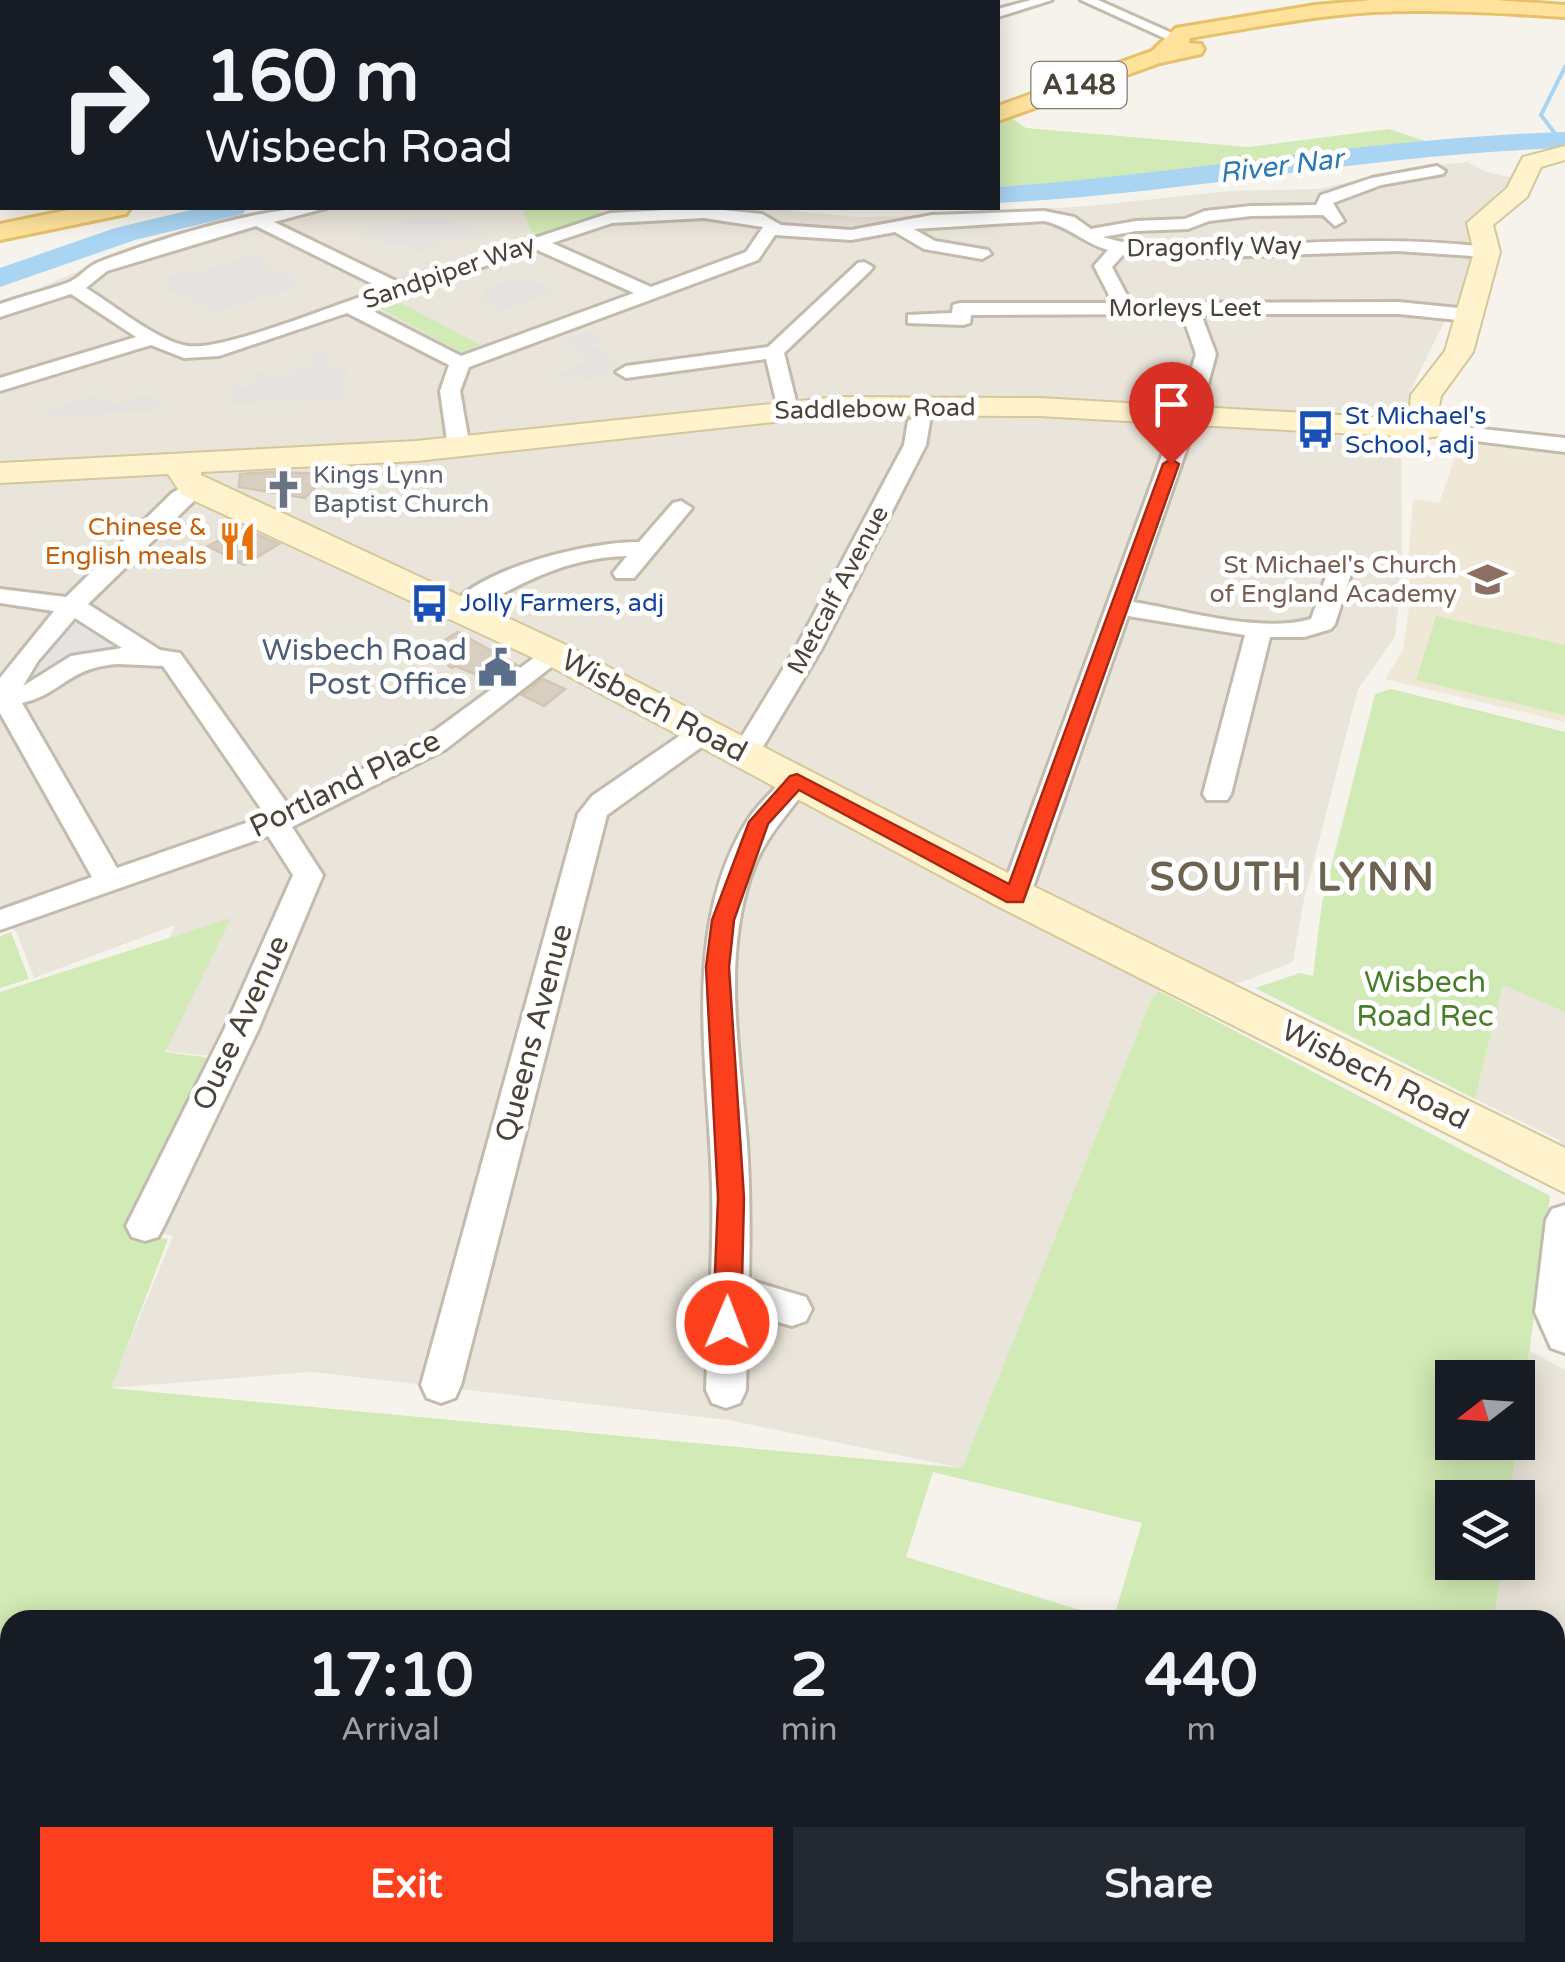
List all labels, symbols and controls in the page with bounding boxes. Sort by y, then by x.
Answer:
text: 160 m [205,36,419,120]
icon: right [40,40,170,170]
road number: A148 [1032,62,1126,108]
text: Wisbech Road [205,121,513,175]
water label: River Nar [1217,141,1348,190]
street label: Sandpiper Way [359,229,539,315]
street label: Dragonfly Way [1126,230,1302,264]
street label: Morleys Leet [1108,293,1262,323]
pin [1129,362,1214,465]
icon: arrive [1144,377,1199,432]
street label: Saddlebow Road [774,392,976,426]
place label: St Michael's School, adj [1345,401,1487,460]
bus stop icon: St Michael's School, adj [1294,409,1336,451]
place label: Kings Lynn Baptist Church [313,460,489,519]
church icon: Kings Lynn Baptist Church [262,468,304,510]
street label: Metcalf Avenue [781,501,895,679]
place label: Chinese & English meals [45,512,207,571]
restaurant icon: Chinese & English meals [216,520,258,562]
place label: St Michael's Church of England Academy [1210,550,1457,609]
school or university icon: St Michael's Church of England Academy [1466,558,1508,600]
bus stop icon: Jolly Farmers, adj [409,582,451,624]
place label: Jolly Farmers, adj [460,588,664,618]
place label: Wisbech Road Post Office [262,632,467,703]
street label: Wisbech Road [555,641,753,771]
public building icon: Wisbech Road Post Office [476,646,518,688]
street label: Portland Place [244,722,446,846]
district label: SOUTH LYNN [1150,853,1436,901]
street label: Queens Avenue [487,920,581,1146]
street label: Ouse Avenue [184,930,298,1116]
park label: Wisbech Road Rec [1356,964,1494,1035]
street label: Wisbech Road [1275,1012,1475,1138]
position arrow [675,1271,779,1375]
north arrow [1435,1360,1535,1460]
map controls [1435,1360,1535,1580]
button: layers [1435,1480,1535,1580]
text: 17:10 [307,1640,474,1712]
text: 2 [790,1640,828,1712]
text: 440 [1145,1640,1258,1712]
text: Arrival [341,1711,440,1749]
text: min [781,1711,838,1749]
text: m [1187,1711,1216,1749]
button: Exit [40,1827,773,1942]
button: Share [793,1827,1525,1942]

